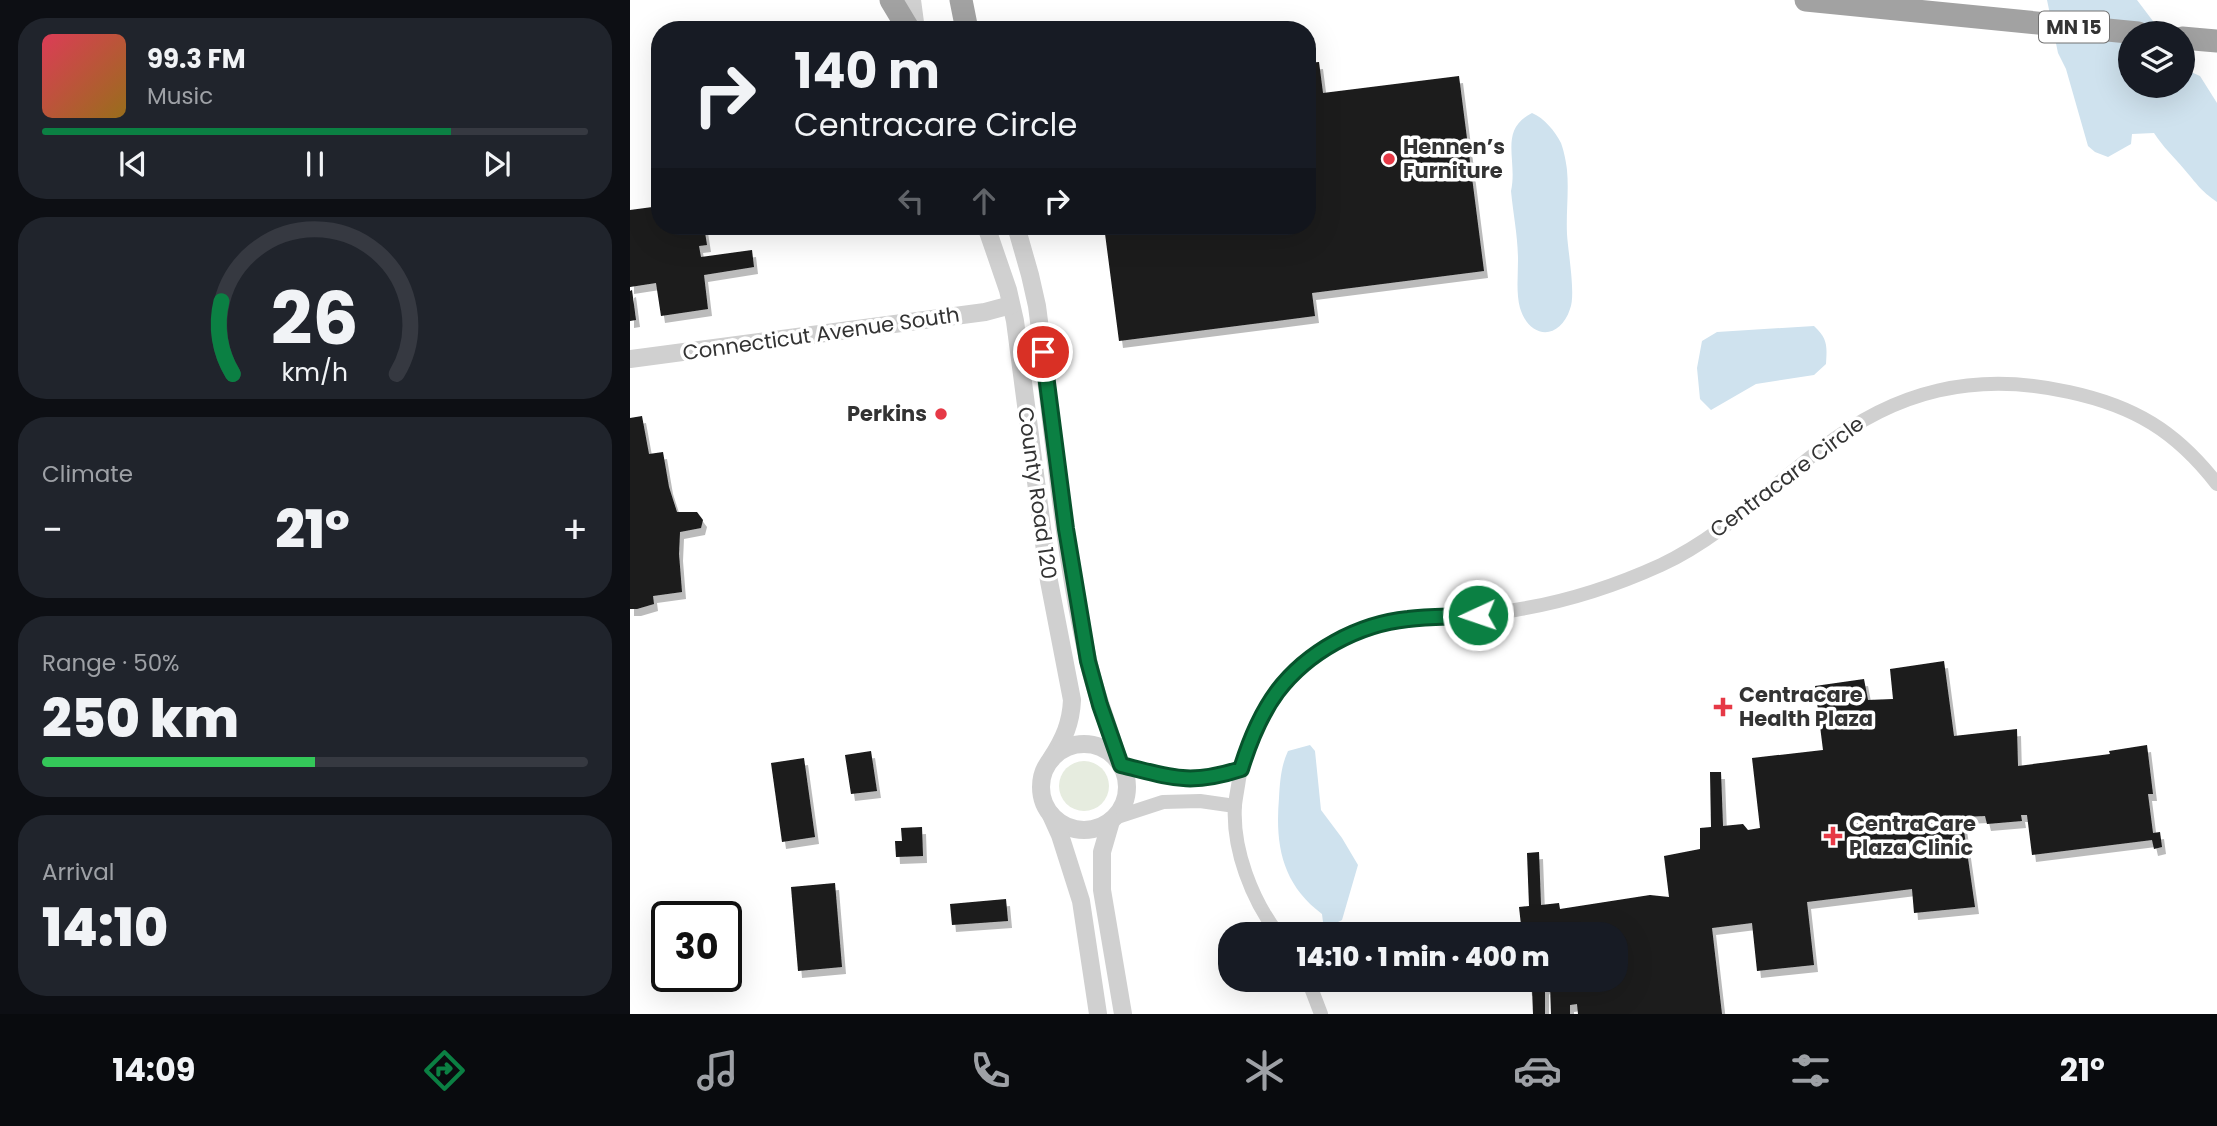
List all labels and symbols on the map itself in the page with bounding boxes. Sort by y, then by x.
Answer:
road number: MN 15 [2039,12,2109,42]
place label: Hennen’s Furniture [1403,132,1505,185]
marker: Hennen’s Furniture [1381,151,1397,167]
street label: Connecticut Avenue South [681,300,961,367]
pin [1013,322,1073,382]
place label: Perkins [847,399,927,428]
street label: County Road 120 [1011,405,1064,581]
marker: Perkins [933,406,949,422]
street label: Centracare Circle [1704,409,1870,544]
position arrow [1441,578,1515,652]
place label: Centracare Health Plaza [1739,680,1873,733]
marker: Centracare Health Plaza [1713,697,1733,717]
place label: CentraCare Plaza Clinic [1849,809,1976,862]
marker: CentraCare Plaza Clinic [1823,826,1843,846]
speed limit sign: 30 [651,901,742,992]

